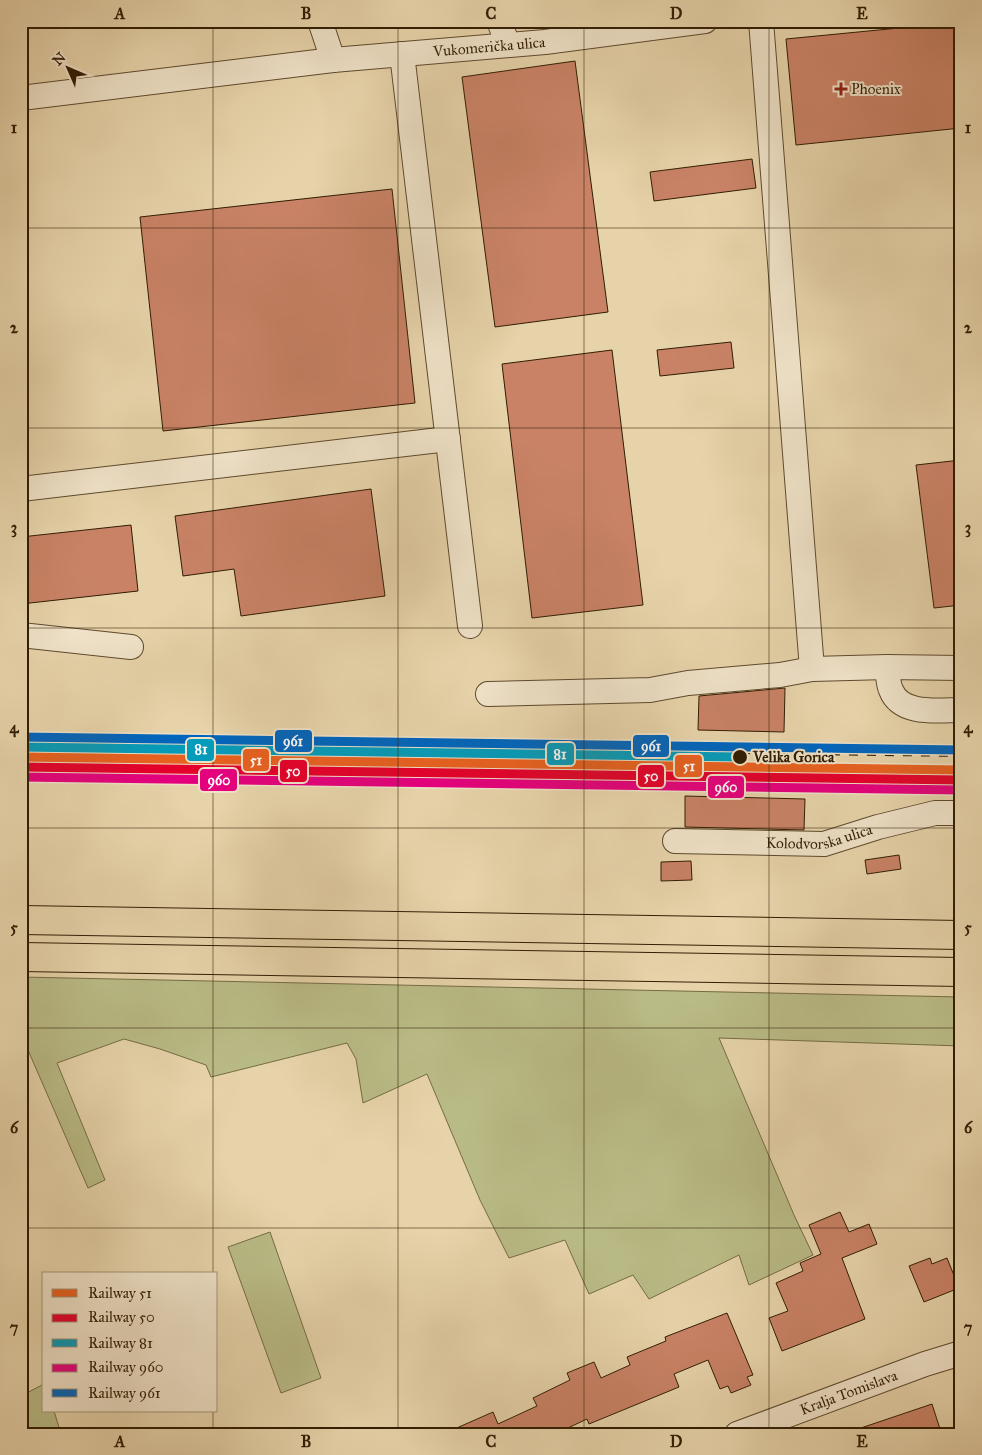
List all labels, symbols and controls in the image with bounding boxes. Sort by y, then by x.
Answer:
text: A [114,4,126,23]
text: B [301,4,311,23]
text: C [486,4,497,23]
text: D [670,4,683,23]
text: E [856,4,868,23]
street label: Vukomerička ulica [431,33,547,61]
north arrow [42,42,92,92]
text: N [49,49,69,69]
place label: Phoenix [851,80,901,98]
marker: Phoenix [835,83,847,95]
text: 1 [11,118,18,137]
text: 1 [965,118,972,137]
text: 2 [10,318,19,337]
text: 2 [964,318,973,337]
text: 3 [11,518,17,538]
text: 3 [965,518,971,538]
text: 4 [10,718,20,738]
text: 4 [964,718,974,738]
line badge: 961 [274,729,313,753]
text: 961 [283,733,304,751]
line badge: 961 [632,734,670,758]
line badge: 81 [186,738,215,762]
text: 961 [641,738,662,756]
text: 81 [195,741,208,758]
line badge: 81 [546,742,575,766]
text: 81 [554,746,567,763]
line badge: 51 [242,748,270,772]
marker: Velika Gorica [731,748,749,766]
place label: Velika Gorica [752,748,835,766]
text: 51 [250,752,262,769]
line badge: 51 [674,754,703,778]
text: 51 [683,758,695,775]
line badge: 50 [279,759,308,783]
text: 50 [286,763,300,780]
line badge: 50 [637,764,665,788]
line badge: 960 [199,768,238,792]
text: 50 [644,768,658,785]
text: 960 [208,772,230,790]
line badge: 960 [707,775,745,799]
text: 960 [715,779,737,797]
street label: Kolodvorska ulica [766,820,875,853]
text: 5 [10,918,18,937]
text: 5 [964,918,972,937]
text: 6 [10,1118,19,1137]
text: 6 [964,1118,973,1137]
legend [42,1272,218,1412]
text: Railway 51 [88,1284,152,1302]
text: Railway 50 [88,1308,155,1326]
text: 7 [10,1318,19,1337]
text: 7 [964,1318,973,1337]
text: Railway 81 [88,1334,153,1352]
text: Railway 960 [88,1358,164,1376]
street label: Kralja Tomislava [797,1366,900,1419]
text: Railway 961 [88,1384,161,1402]
text: A [114,1432,126,1451]
text: B [301,1432,311,1451]
text: C [486,1432,497,1451]
text: D [670,1432,683,1451]
text: E [856,1432,868,1451]

